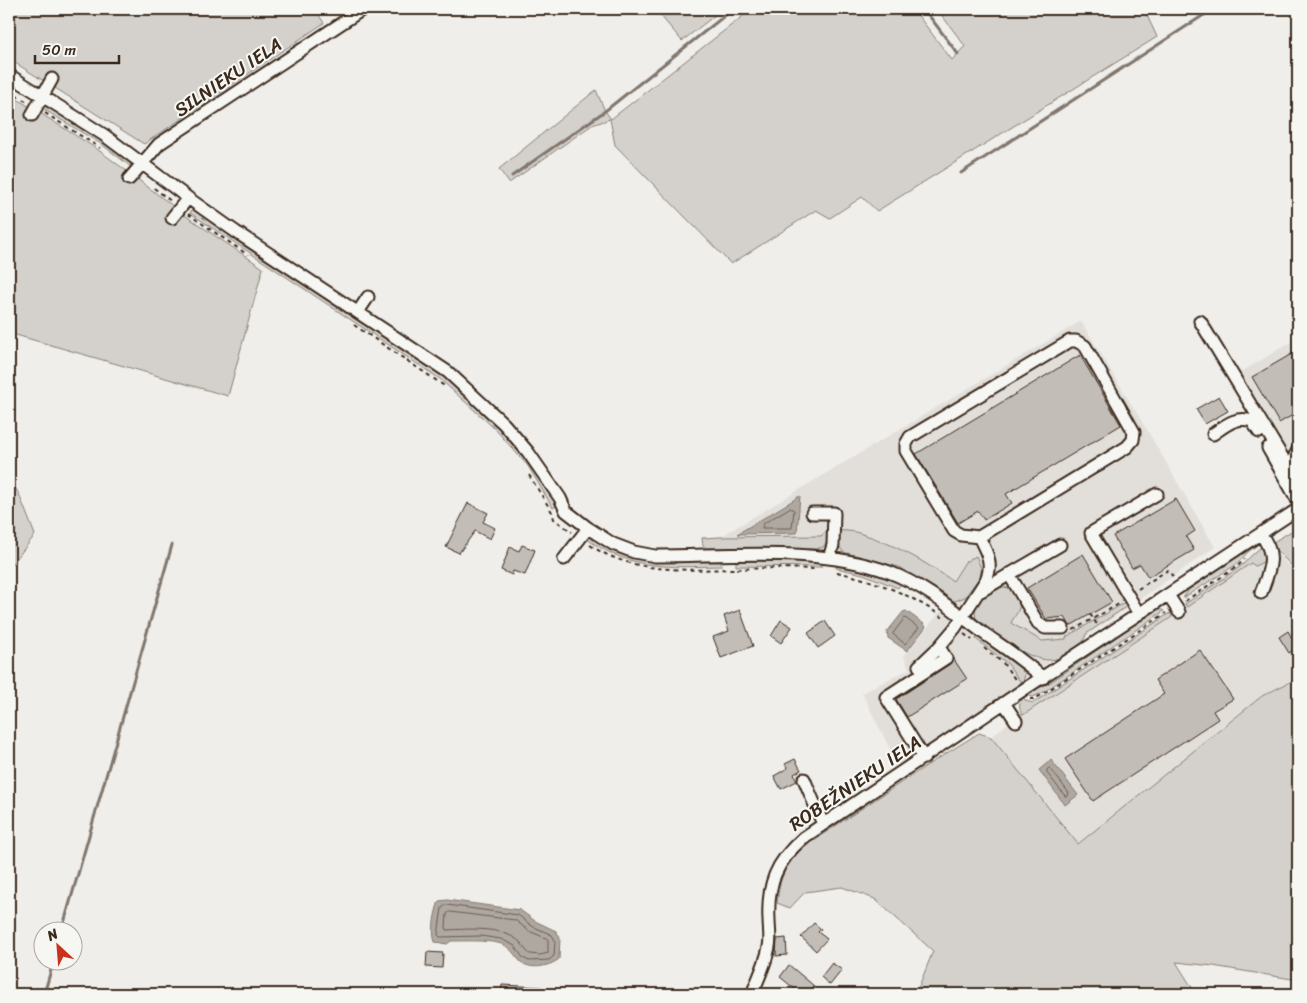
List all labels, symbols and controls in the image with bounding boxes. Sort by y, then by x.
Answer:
street label: SILNIEKU IELA [167,28,289,126]
scale bar [35,32,119,64]
text: 50 m [42,37,77,63]
street label: ROBEŽNIEKU IELA [782,726,928,840]
north arrow [32,920,82,970]
text: N [42,921,63,949]

